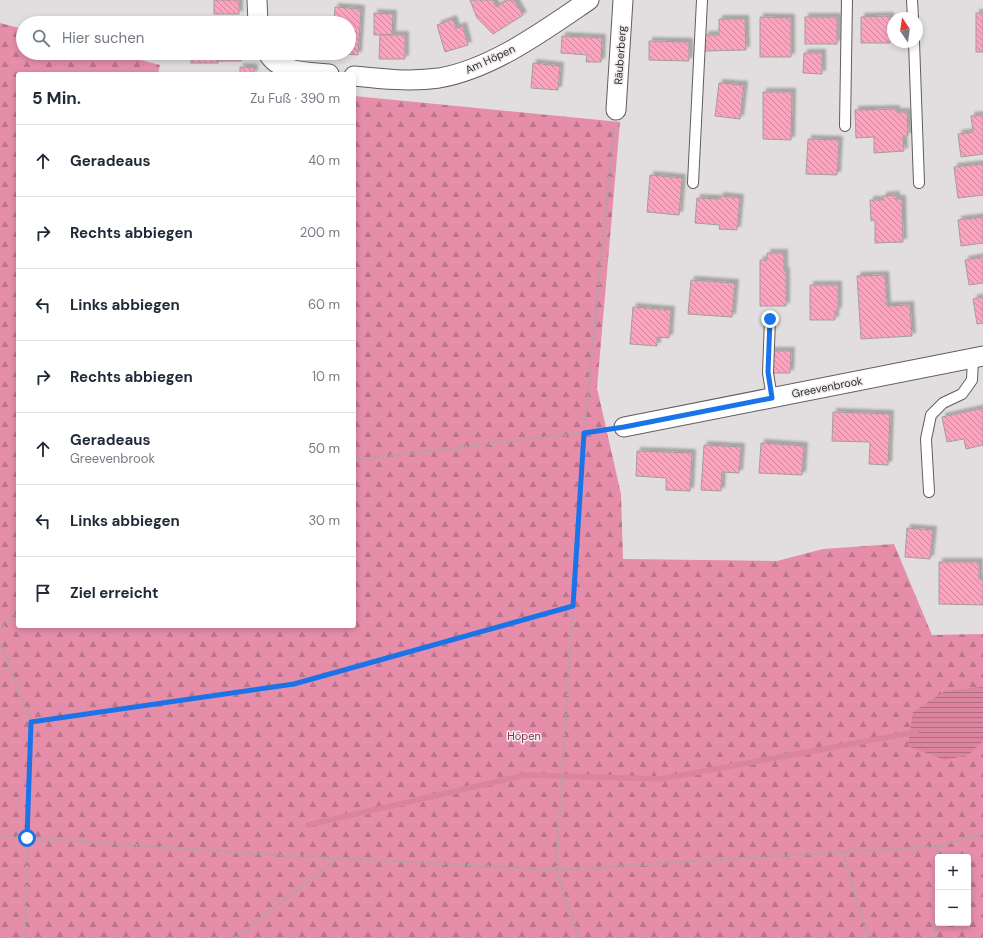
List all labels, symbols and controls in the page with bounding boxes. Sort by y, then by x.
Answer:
north arrow [887,12,923,48]
search box [16,16,356,60]
street label: Räuberberg [611,25,629,85]
icon: search [30,27,52,49]
text: Hier suchen [62,28,144,48]
street label: Am Höpen [463,41,517,77]
text: 5 Min. [32,87,81,109]
text: Zu Fuß · 390 m [250,90,340,107]
icon: ahead [32,150,54,172]
text: Geradeaus [70,151,151,171]
text: 40 m [308,152,340,169]
icon: right [32,222,54,244]
text: Rechts abbiegen [70,223,193,243]
text: 200 m [300,224,340,241]
icon: left [32,294,54,316]
text: Links abbiegen [70,295,180,315]
text: 60 m [308,296,340,313]
route end [761,310,779,328]
icon: right [32,366,54,388]
text: Rechts abbiegen [70,367,193,387]
text: 10 m [312,368,340,385]
street label: Greevenbrook [790,373,864,401]
text: Geradeaus [70,430,151,450]
icon: ahead [32,438,54,460]
text: 50 m [308,440,340,457]
text: Greevenbrook [70,450,155,467]
icon: left [32,510,54,532]
text: Links abbiegen [70,511,180,531]
text: 30 m [308,512,340,529]
icon: arrive [32,582,54,604]
text: Ziel erreicht [70,583,159,603]
park label: Höpen [507,729,541,743]
route start [18,829,36,847]
map controls [935,854,971,926]
button: + [935,854,971,890]
button: − [935,890,971,926]

